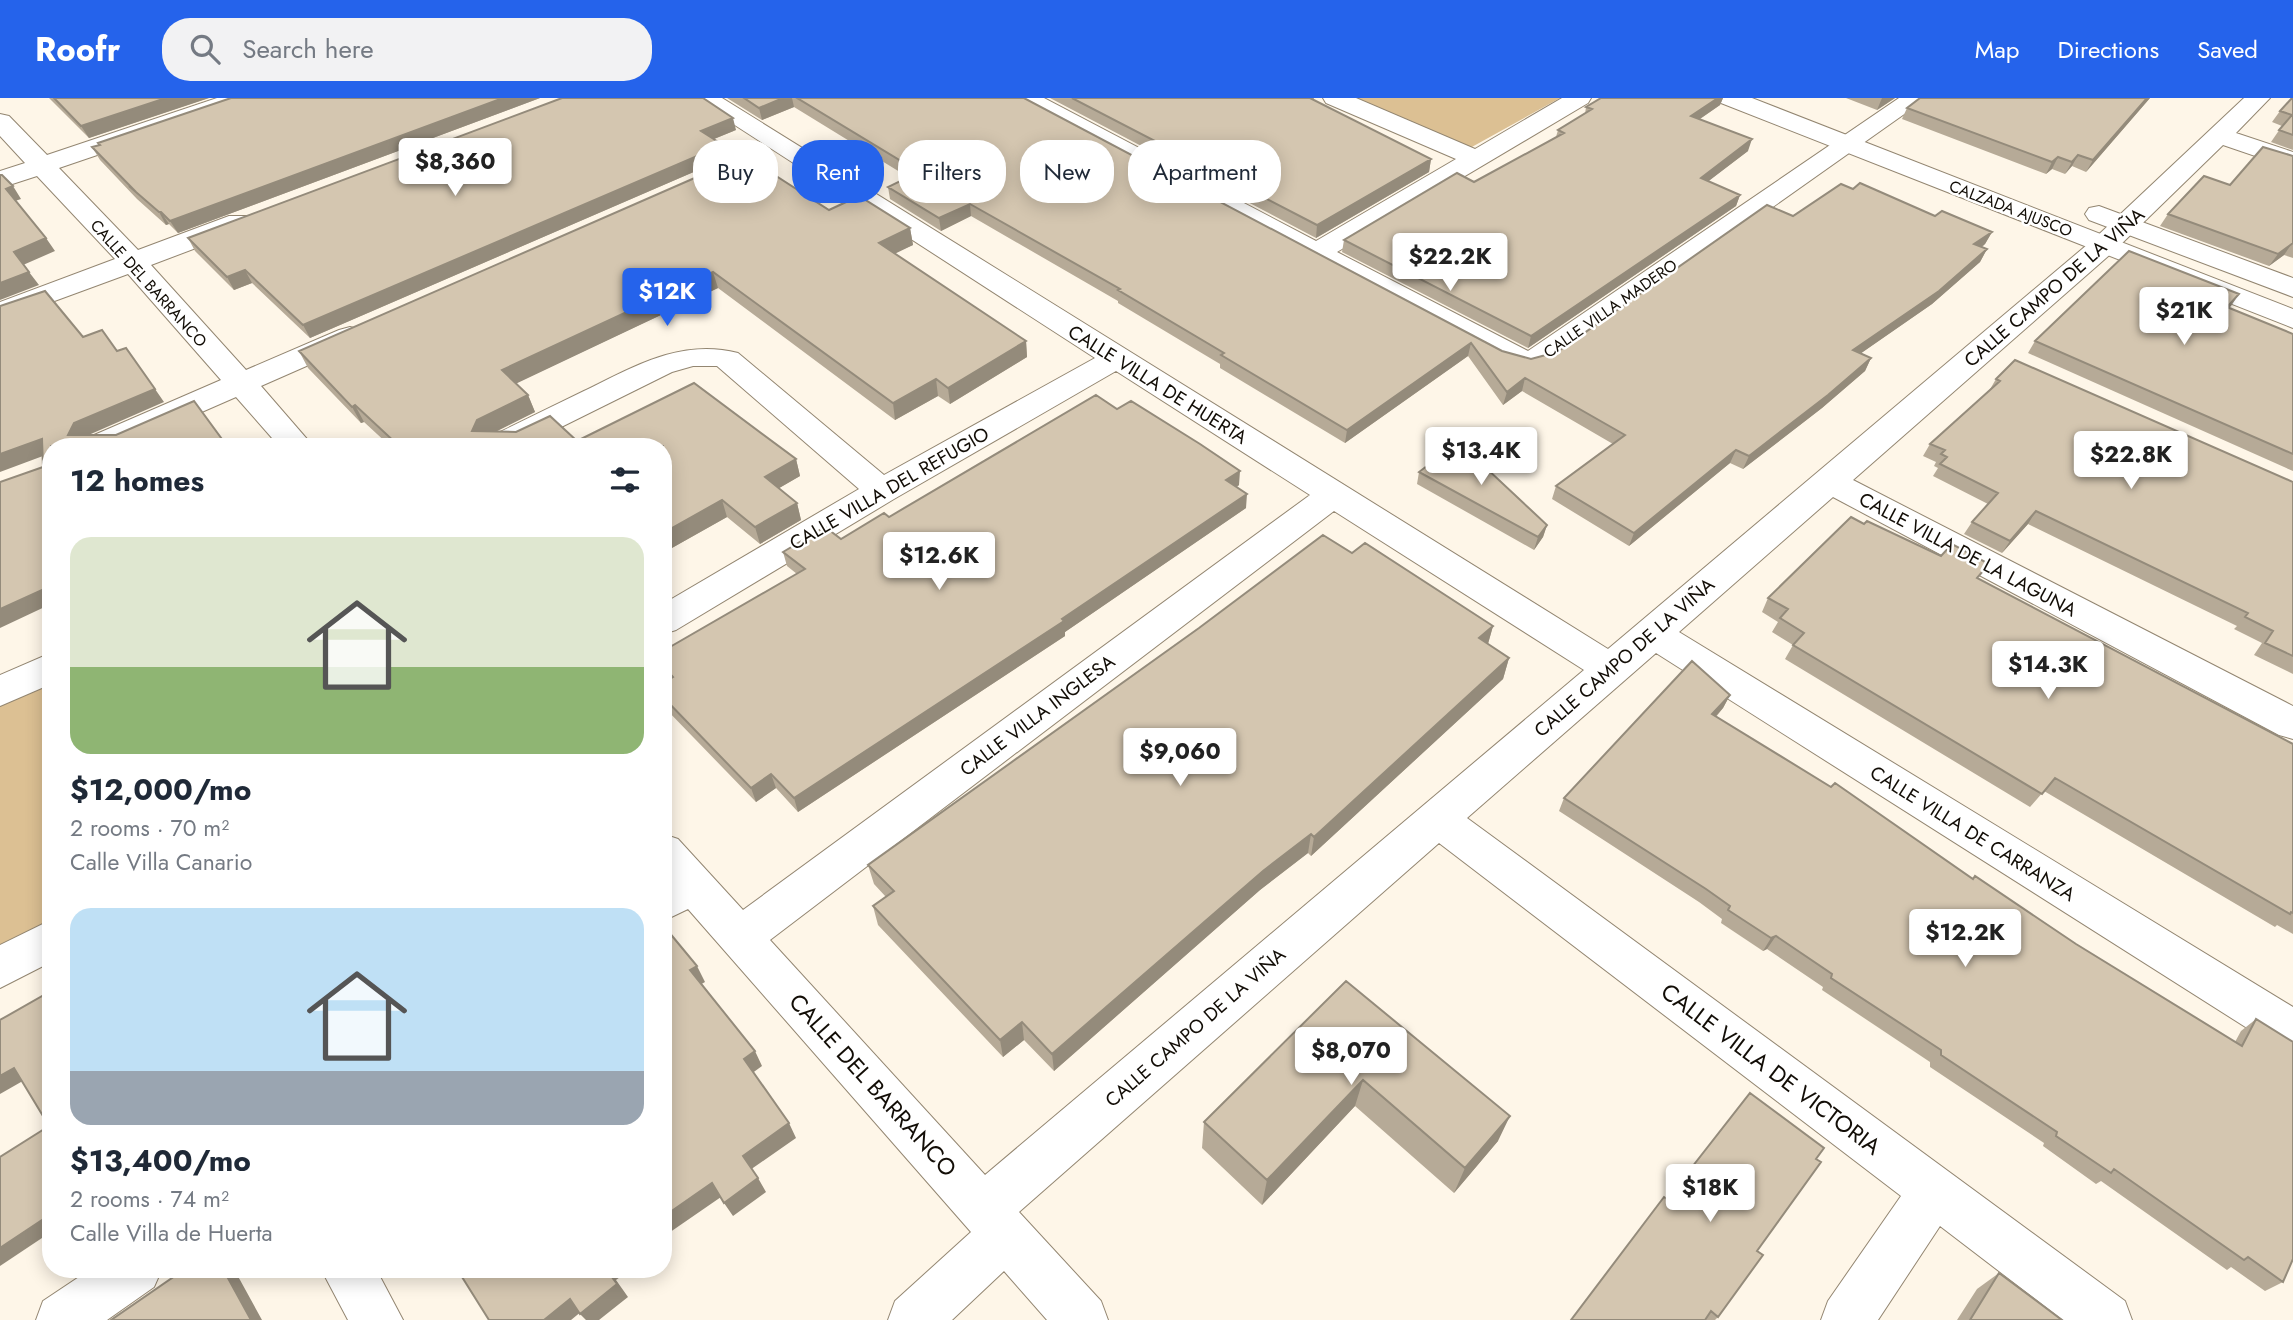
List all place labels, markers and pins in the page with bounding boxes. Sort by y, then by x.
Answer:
pin: $8,360 [398,139,512,198]
pin: $22.2K [1393,234,1507,293]
pin: $12K [626,268,708,328]
pin: $21K [2143,288,2225,347]
pin: $13.4K [1424,428,1538,487]
pin: $22.8K [2074,432,2188,491]
pin: $12.6K [882,532,996,592]
pin: $14.3K [1991,642,2105,701]
pin: $9,060 [1123,728,1237,788]
pin: $12.2K [1908,910,2022,969]
pin: $8,070 [1294,1028,1408,1087]
pin: $18K [1669,1164,1751,1224]

